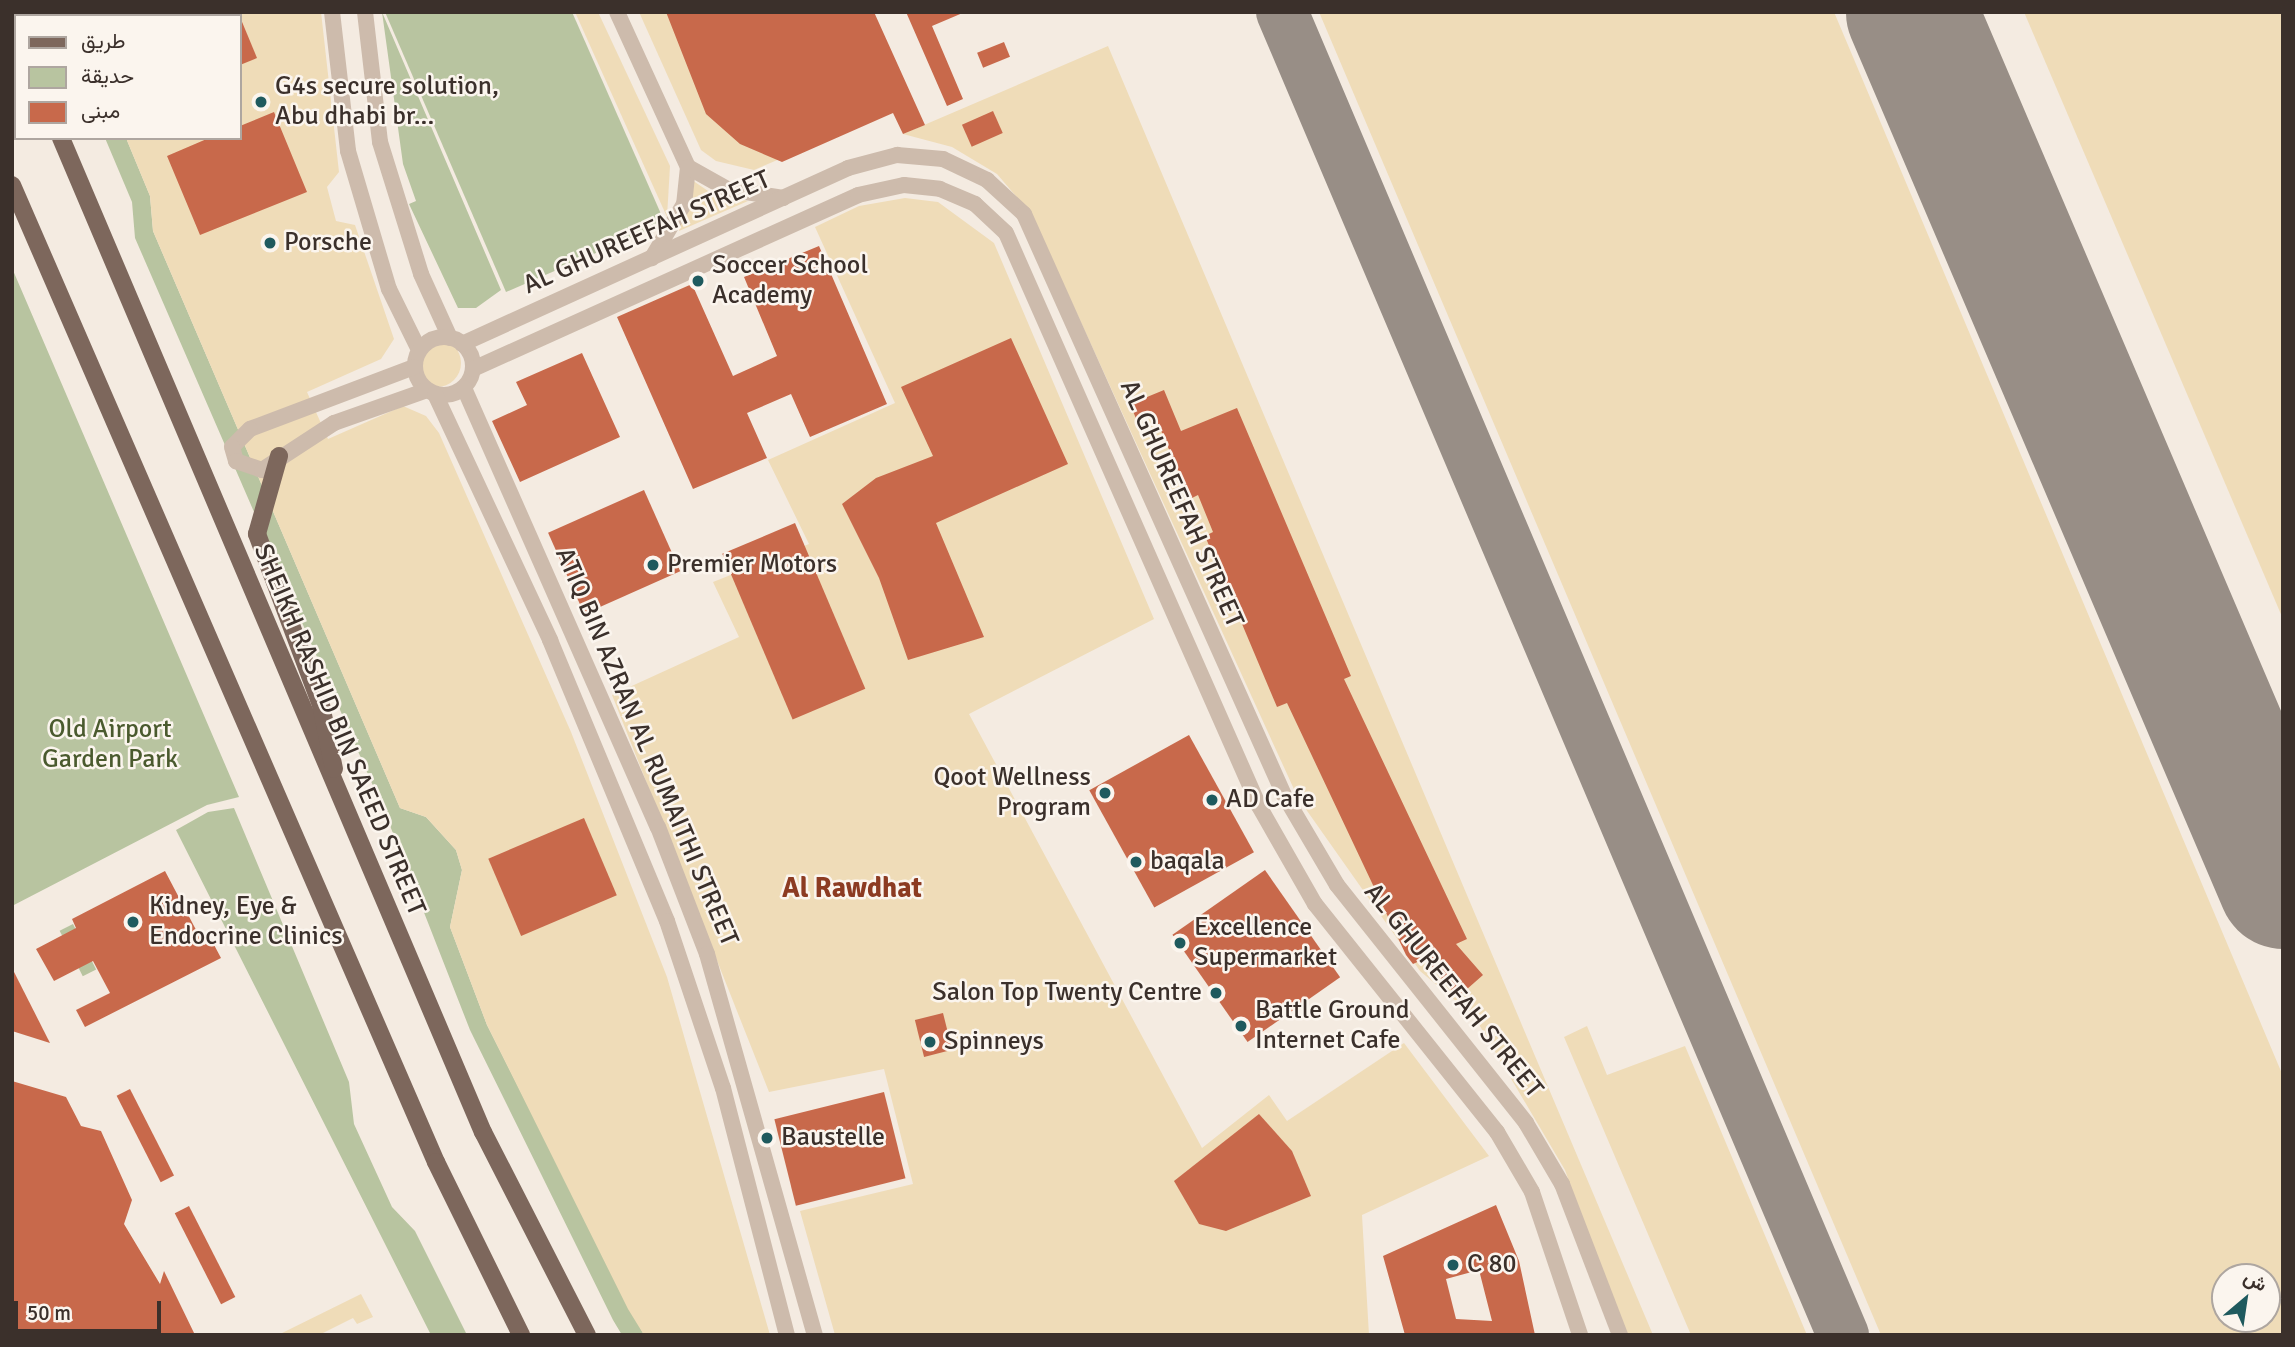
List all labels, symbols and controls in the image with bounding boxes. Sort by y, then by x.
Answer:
legend [14,14,242,140]
text: طريق [81,28,126,54]
text: حديقة [81,63,134,89]
place label: G4s secure solution, Abu dhabi br... [275,71,499,132]
marker: G4s secure solution, Abu dhabi br... [253,94,269,110]
text: مبنى [81,98,120,124]
street label: AL GHUREEFAH STREET [519,164,775,302]
place label: Porsche [284,227,372,259]
marker: Porsche [262,235,278,251]
place label: Soccer School Academy [712,250,868,312]
marker: Soccer School Academy [690,273,706,289]
street label: AL GHUREEFAH STREET [1112,376,1250,632]
street label: SHEIKH RASHID BIN SAEED STREET [246,540,432,920]
street label: ATIQ BIN AZRAN AL RUMAITHI STREET [548,543,744,951]
place label: Premier Motors [667,549,837,581]
marker: Premier Motors [645,557,661,573]
park label: Old Airport Garden Park [42,714,178,776]
place label: Qoot Wellness Program [933,762,1091,824]
place label: AD Cafe [1226,784,1315,816]
marker: Qoot Wellness Program [1097,785,1113,801]
marker: AD Cafe [1204,792,1220,808]
place label: baqala [1150,846,1225,878]
marker: baqala [1128,854,1144,870]
district label: Al Rawdhat [782,871,922,905]
street label: AL GHUREEFAH STREET [1357,877,1549,1105]
place label: Kidney, Eye & Endocrine Clinics [149,891,343,953]
marker: Kidney, Eye & Endocrine Clinics [123,912,143,932]
place label: Excellence Supermarket [1194,912,1337,974]
marker: Excellence Supermarket [1172,935,1188,951]
place label: Salon Top Twenty Centre [932,977,1202,1009]
marker: Salon Top Twenty Centre [1208,985,1224,1001]
place label: Battle Ground Internet Cafe [1255,995,1409,1056]
marker: Battle Ground Internet Cafe [1233,1018,1249,1034]
place label: Spinneys [944,1026,1044,1058]
marker: Spinneys [922,1034,938,1050]
place label: Baustelle [781,1122,885,1154]
marker: Baustelle [759,1130,775,1146]
place label: C 80 [1467,1249,1516,1281]
marker: C 80 [1445,1257,1461,1273]
north arrow [2211,1263,2281,1333]
text: ش [2239,1265,2271,1297]
scale bar [18,1288,164,1332]
text: 50 m [27,1300,71,1326]

